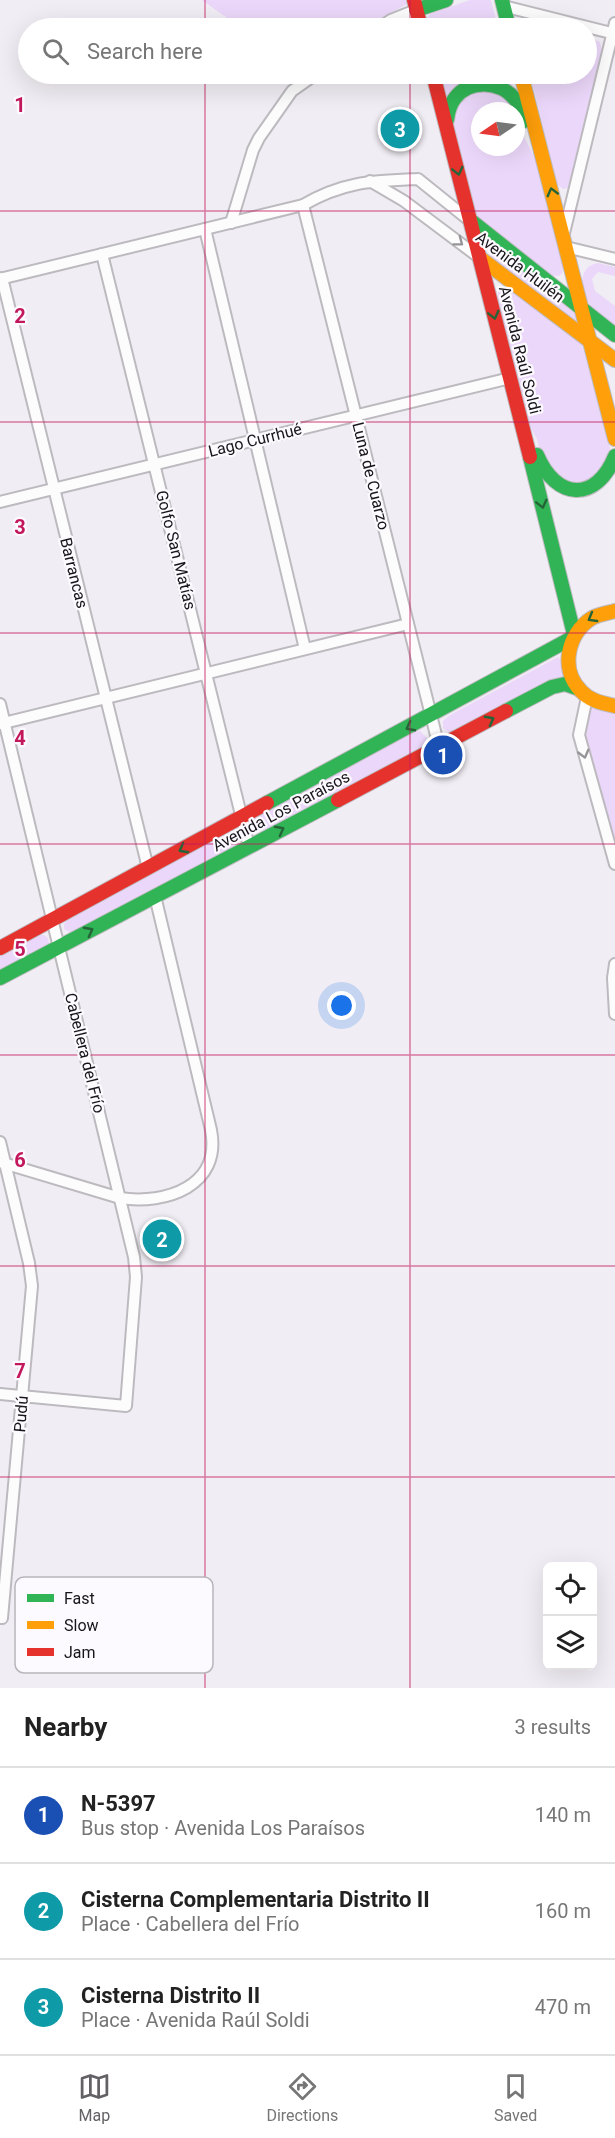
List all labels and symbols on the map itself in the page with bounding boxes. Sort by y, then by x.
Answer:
text: 1 [14,93,26,117]
north arrow [471,102,525,156]
pin: 3 [380,106,420,152]
one-way arrow [450,166,463,176]
one-way arrow [546,187,559,197]
street label: Avenida Huilén [472,228,568,306]
one-way arrow [452,235,463,246]
street label: Avenida Raúl Soldi [495,284,545,416]
text: 2 [14,304,26,328]
one-way arrow [487,310,500,320]
street label: Lago Currhué [206,419,304,461]
street label: Luna de Cuarzo [348,420,394,532]
street label: Golfo San Matías [152,488,200,612]
one-way arrow [534,499,547,509]
text: 3 [14,515,26,539]
street label: Barrancas [56,536,92,610]
one-way arrow [588,611,598,622]
one-way arrow [483,716,494,727]
one-way arrow [406,720,416,731]
text: 4 [14,726,26,750]
pin: 1 [424,732,462,777]
one-way arrow [577,749,590,759]
street label: Avenida Los Paraísos [209,767,353,855]
one-way arrow [274,826,284,837]
one-way arrow [179,842,189,853]
one-way arrow [83,927,93,938]
text: 5 [14,937,26,961]
street label: Cabellera del Frío [61,991,109,1115]
your location [327,991,356,1020]
text: 6 [14,1148,26,1172]
pin: 2 [142,1216,182,1262]
text: 7 [14,1359,26,1383]
street label: Pudú [10,1395,32,1433]
legend [15,1577,213,1673]
text: Fast [64,1589,95,1608]
text: Slow [64,1616,99,1635]
text: Jam [64,1643,96,1662]

